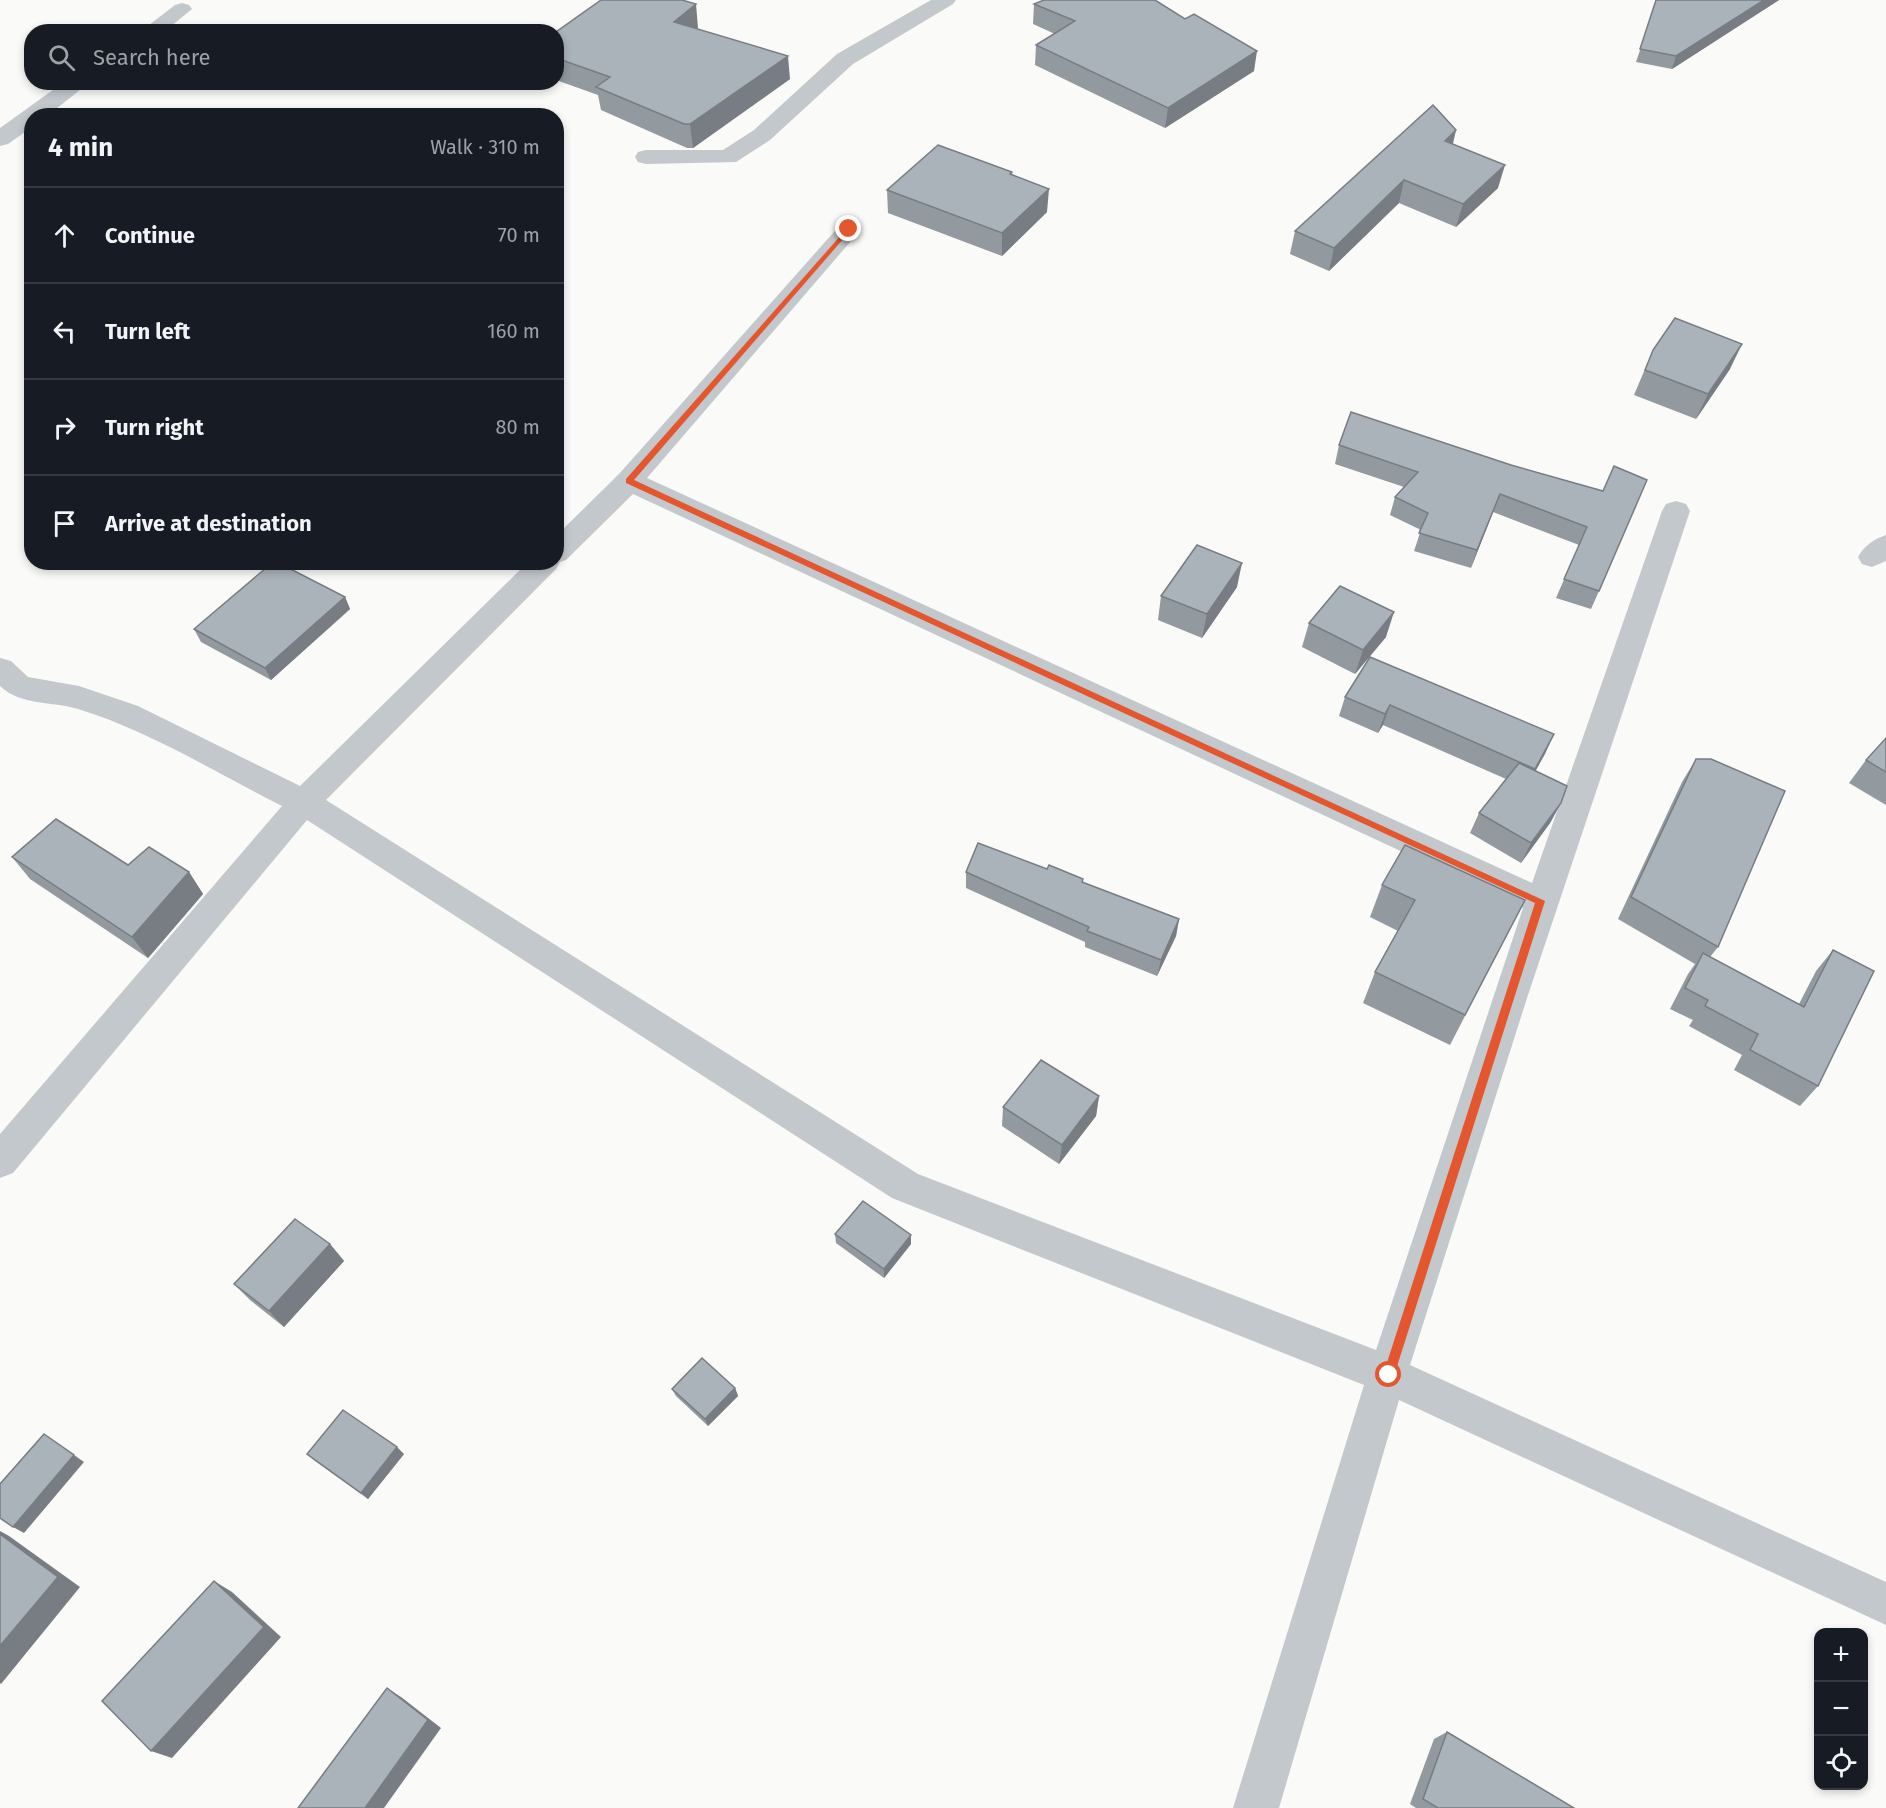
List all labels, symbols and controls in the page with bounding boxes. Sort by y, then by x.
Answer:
search box [24,24,564,90]
icon: search [45,41,78,74]
text: Search here [93,44,211,71]
text: 4 min [48,132,113,163]
text: Walk · 310 m [430,135,540,159]
route end [835,215,861,241]
icon: ahead [48,219,81,252]
text: Continue [105,222,195,249]
text: 70 m [498,223,540,247]
icon: left [48,315,81,348]
text: Turn left [105,318,190,345]
text: 160 m [487,319,540,343]
icon: right [48,411,81,444]
text: Turn right [105,414,204,441]
text: 80 m [495,415,540,439]
icon: arrive [48,507,81,540]
text: Arrive at destination [105,510,312,537]
route start [1375,1361,1401,1387]
map controls [1814,1628,1868,1790]
button: + [1814,1628,1868,1682]
button: − [1814,1682,1868,1736]
button: locate [1814,1736,1868,1790]

